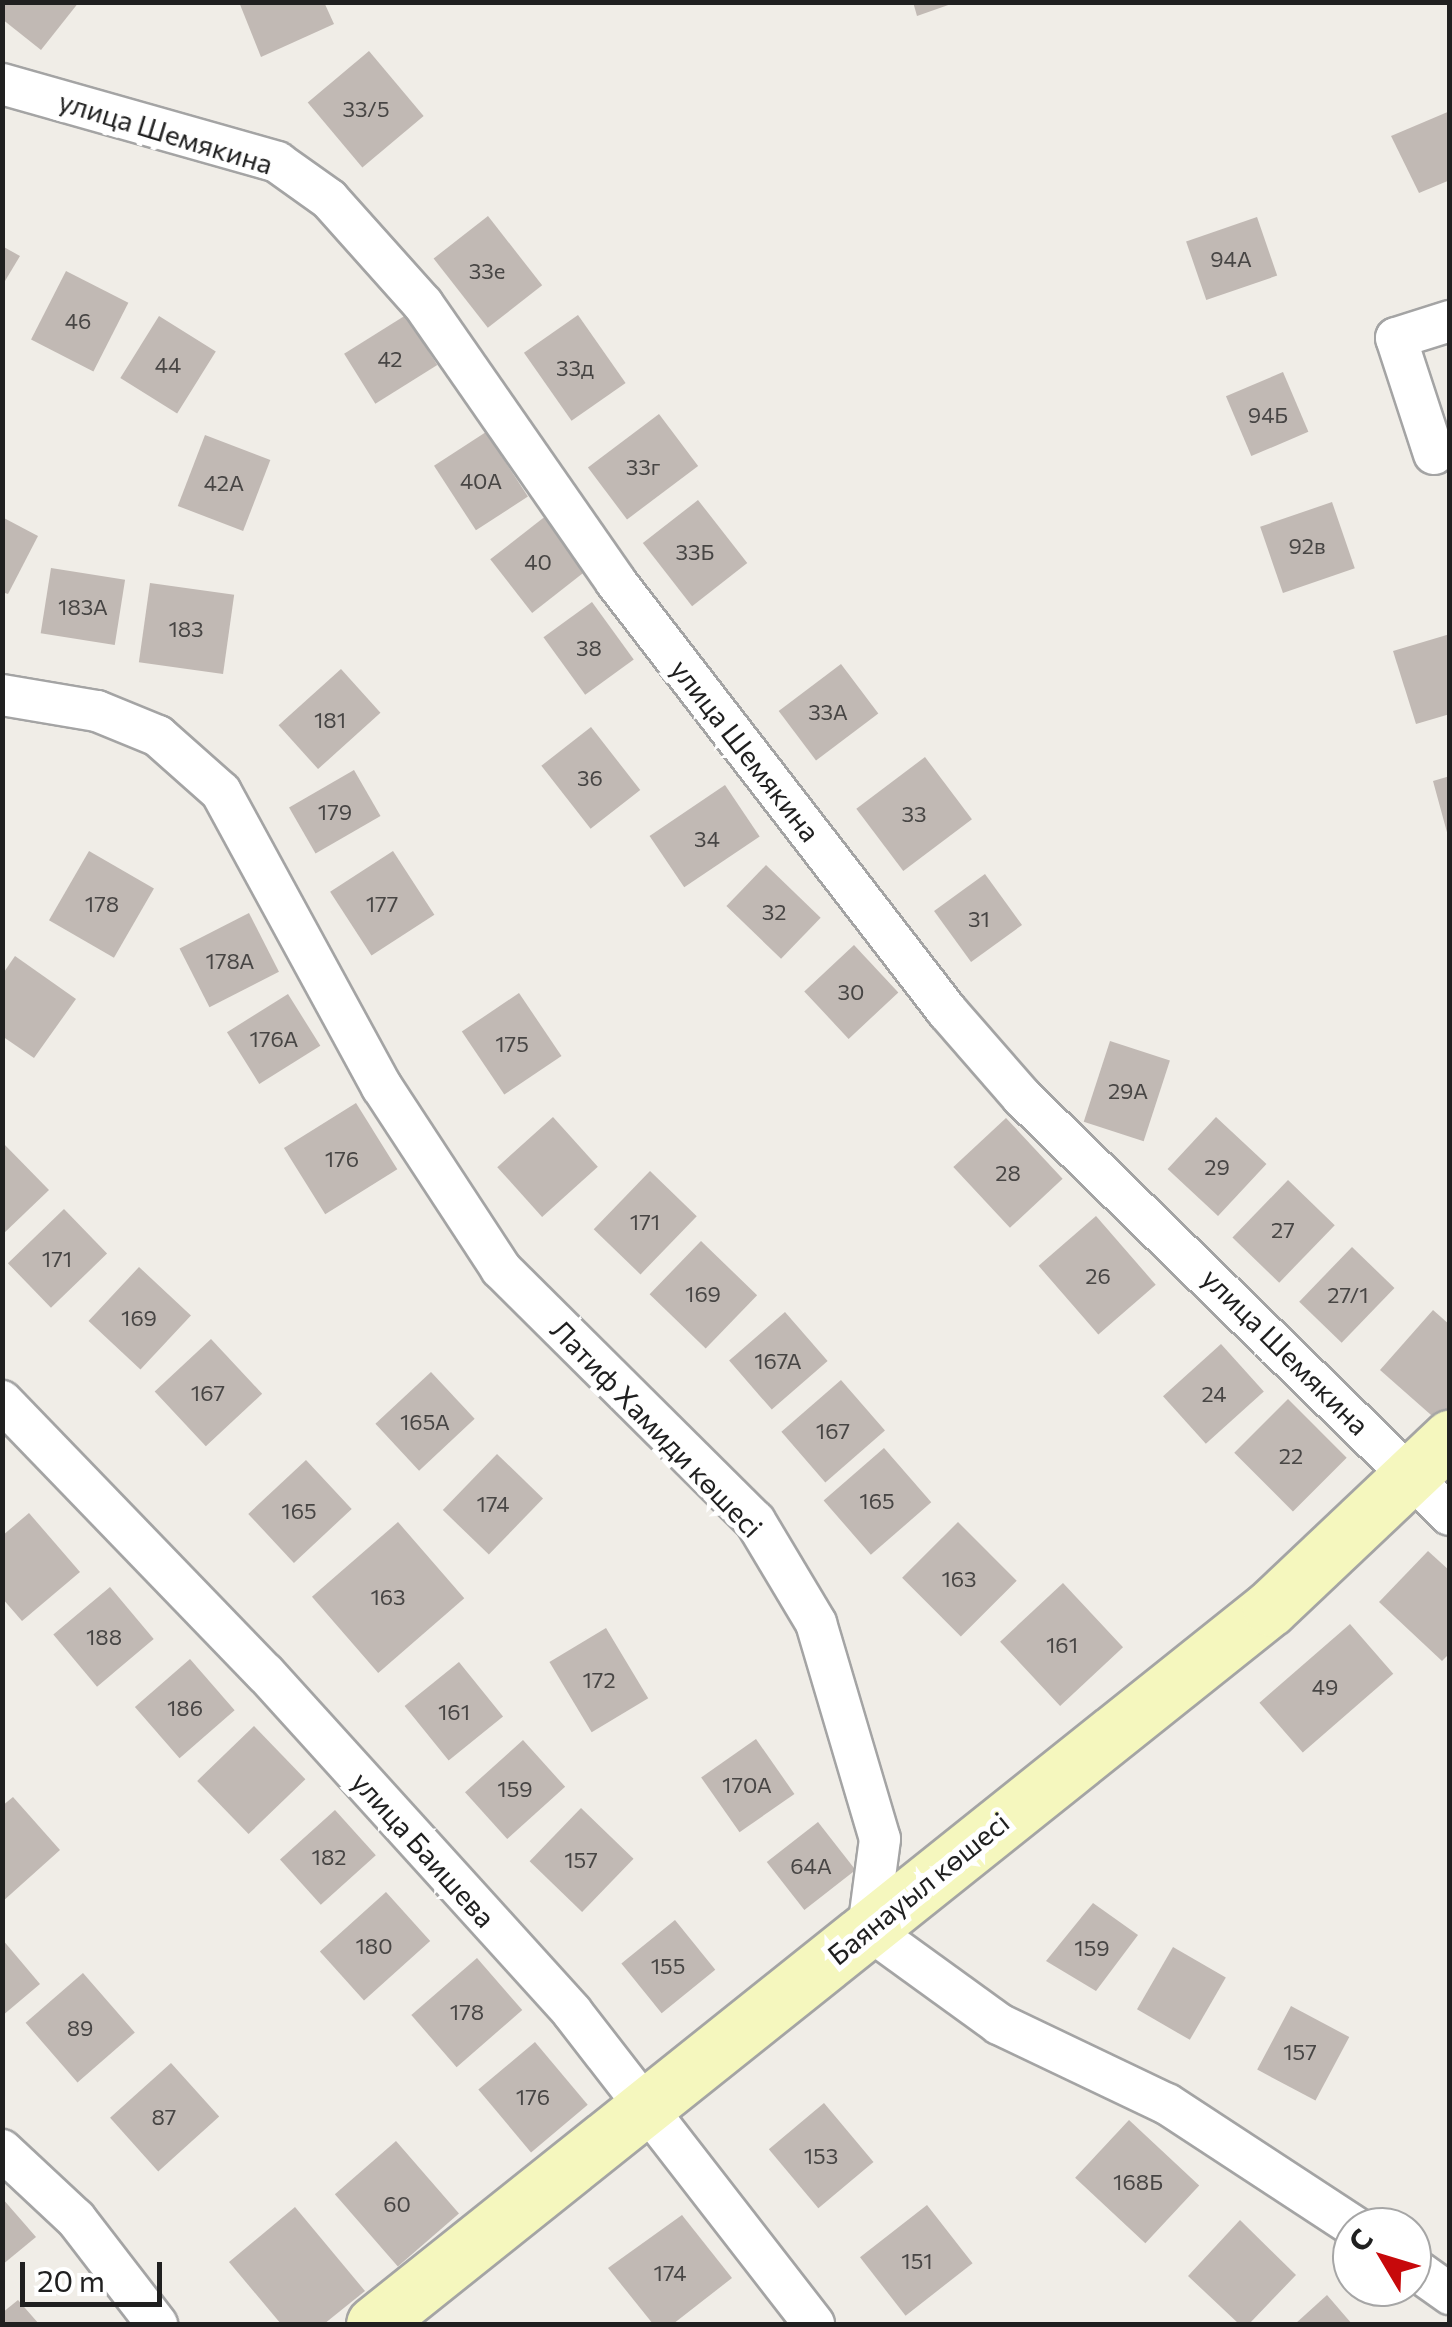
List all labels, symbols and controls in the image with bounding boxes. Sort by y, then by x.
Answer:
street label: улица Шемякина [55,83,277,181]
house number: 33/5 [342,96,390,122]
house number: 94А [1210,246,1252,272]
house number: 33е [469,258,505,284]
house number: 46 [65,308,91,334]
house number: 42 [377,346,403,372]
house number: 44 [155,352,181,378]
house number: 33д [556,355,594,381]
house number: 94Б [1248,402,1288,428]
house number: 33г [626,454,660,480]
house number: 40А [460,468,502,494]
house number: 42А [204,470,244,496]
house number: 92в [1288,533,1326,559]
house number: 33Б [676,539,714,565]
house number: 40 [524,549,552,575]
house number: 183А [58,594,108,620]
house number: 183 [168,616,204,642]
house number: 38 [576,635,602,661]
street label: улица Шемякина [664,652,828,848]
house number: 33А [808,699,848,725]
house number: 181 [314,707,346,733]
house number: 36 [577,765,603,791]
house number: 179 [318,799,352,825]
house number: 33 [901,801,927,827]
house number: 34 [694,826,720,852]
house number: 178 [85,891,119,917]
house number: 177 [366,891,398,917]
house number: 32 [762,899,786,925]
house number: 31 [968,906,990,932]
house number: 178А [206,948,254,974]
house number: 30 [838,979,864,1005]
house number: 176А [250,1026,298,1052]
house number: 175 [495,1031,529,1057]
house number: 29А [1108,1078,1148,1104]
house number: 176 [325,1146,359,1172]
house number: 29 [1204,1154,1230,1180]
house number: 28 [995,1160,1021,1186]
house number: 171 [630,1209,660,1235]
house number: 27 [1271,1217,1295,1243]
house number: 171 [42,1246,72,1272]
street label: улица Шемякина [1196,1261,1376,1441]
house number: 26 [1085,1263,1111,1289]
house number: 169 [685,1281,721,1307]
house number: 27/1 [1327,1282,1369,1308]
house number: 169 [121,1305,157,1331]
street label: Латиф Хамиди көшесі [544,1312,770,1544]
house number: 167А [754,1348,802,1374]
house number: 167 [191,1380,225,1406]
house number: 24 [1201,1381,1227,1407]
house number: 165А [400,1409,450,1435]
house number: 167 [816,1418,850,1444]
house number: 22 [1279,1443,1303,1469]
house number: 165 [859,1488,895,1514]
house number: 174 [477,1491,509,1517]
house number: 165 [281,1498,317,1524]
house number: 163 [941,1566,977,1592]
house number: 163 [370,1584,406,1610]
house number: 188 [86,1624,122,1650]
house number: 161 [1046,1632,1078,1658]
house number: 172 [582,1667,616,1693]
house number: 49 [1312,1674,1338,1700]
house number: 186 [167,1695,203,1721]
house number: 161 [438,1699,470,1725]
street label: улица Баишева [345,1764,503,1934]
house number: 170А [722,1772,772,1798]
house number: 159 [497,1776,533,1802]
street label: Баянауыл көшесі [821,1805,1015,1971]
house number: 182 [312,1844,346,1870]
house number: 157 [564,1847,598,1873]
house number: 64А [790,1853,832,1879]
house number: 180 [355,1933,393,1959]
house number: 159 [1074,1935,1110,1961]
house number: 155 [651,1953,685,1979]
house number: 178 [450,1999,484,2025]
house number: 89 [67,2015,93,2041]
house number: 157 [1283,2039,1317,2065]
house number: 176 [516,2084,550,2110]
house number: 87 [152,2104,176,2130]
house number: 153 [804,2143,838,2169]
house number: 168Б [1113,2169,1163,2195]
house number: 60 [383,2191,411,2217]
north arrow [1332,2207,1432,2307]
text: С [1341,2222,1379,2258]
scale bar [25,2242,168,2304]
house number: 151 [901,2248,933,2274]
house number: 174 [654,2260,686,2286]
text: 20 m [37,2261,105,2298]

